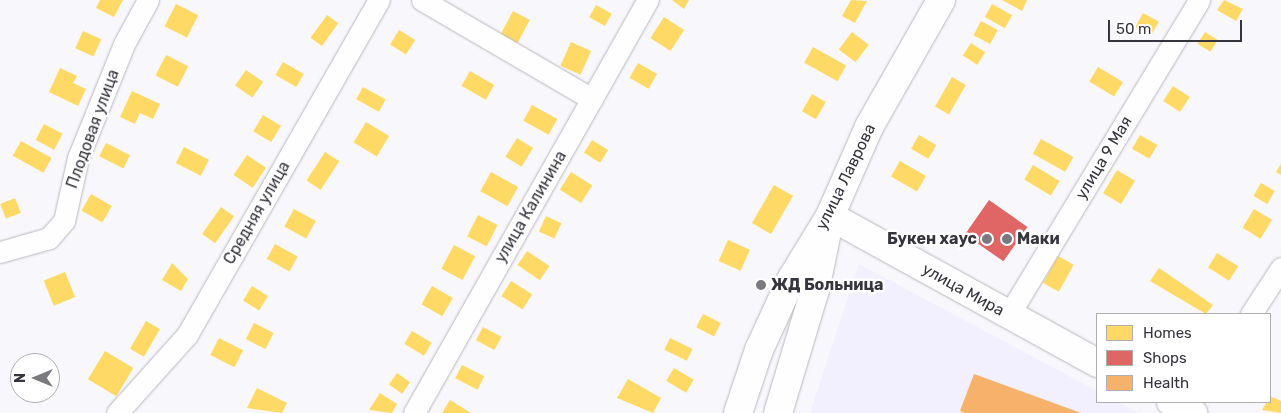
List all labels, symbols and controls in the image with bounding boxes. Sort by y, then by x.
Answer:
scale bar [1111,10,1245,42]
text: 50 m [1116,20,1151,38]
street label: Плодовая улица [63,67,123,191]
street label: улица 9 Мая [1072,113,1136,203]
street label: улица Лаврова [812,121,880,233]
street label: улица Калинина [491,148,571,266]
street label: Средняя улица [220,158,294,268]
place label: Букен хаус [887,229,977,249]
place label: Маки [1017,229,1060,249]
marker: Букен хаус [981,233,993,245]
marker: Маки [1001,233,1013,245]
street label: улица Мира [919,260,1007,320]
place label: ЖД Больница [771,275,883,295]
marker: ЖД Больница [755,279,767,291]
legend [1096,313,1271,403]
text: Homes [1143,324,1192,342]
text: Shops [1143,349,1187,367]
north arrow [10,353,60,403]
text: N [12,373,29,383]
text: Health [1143,374,1189,392]

